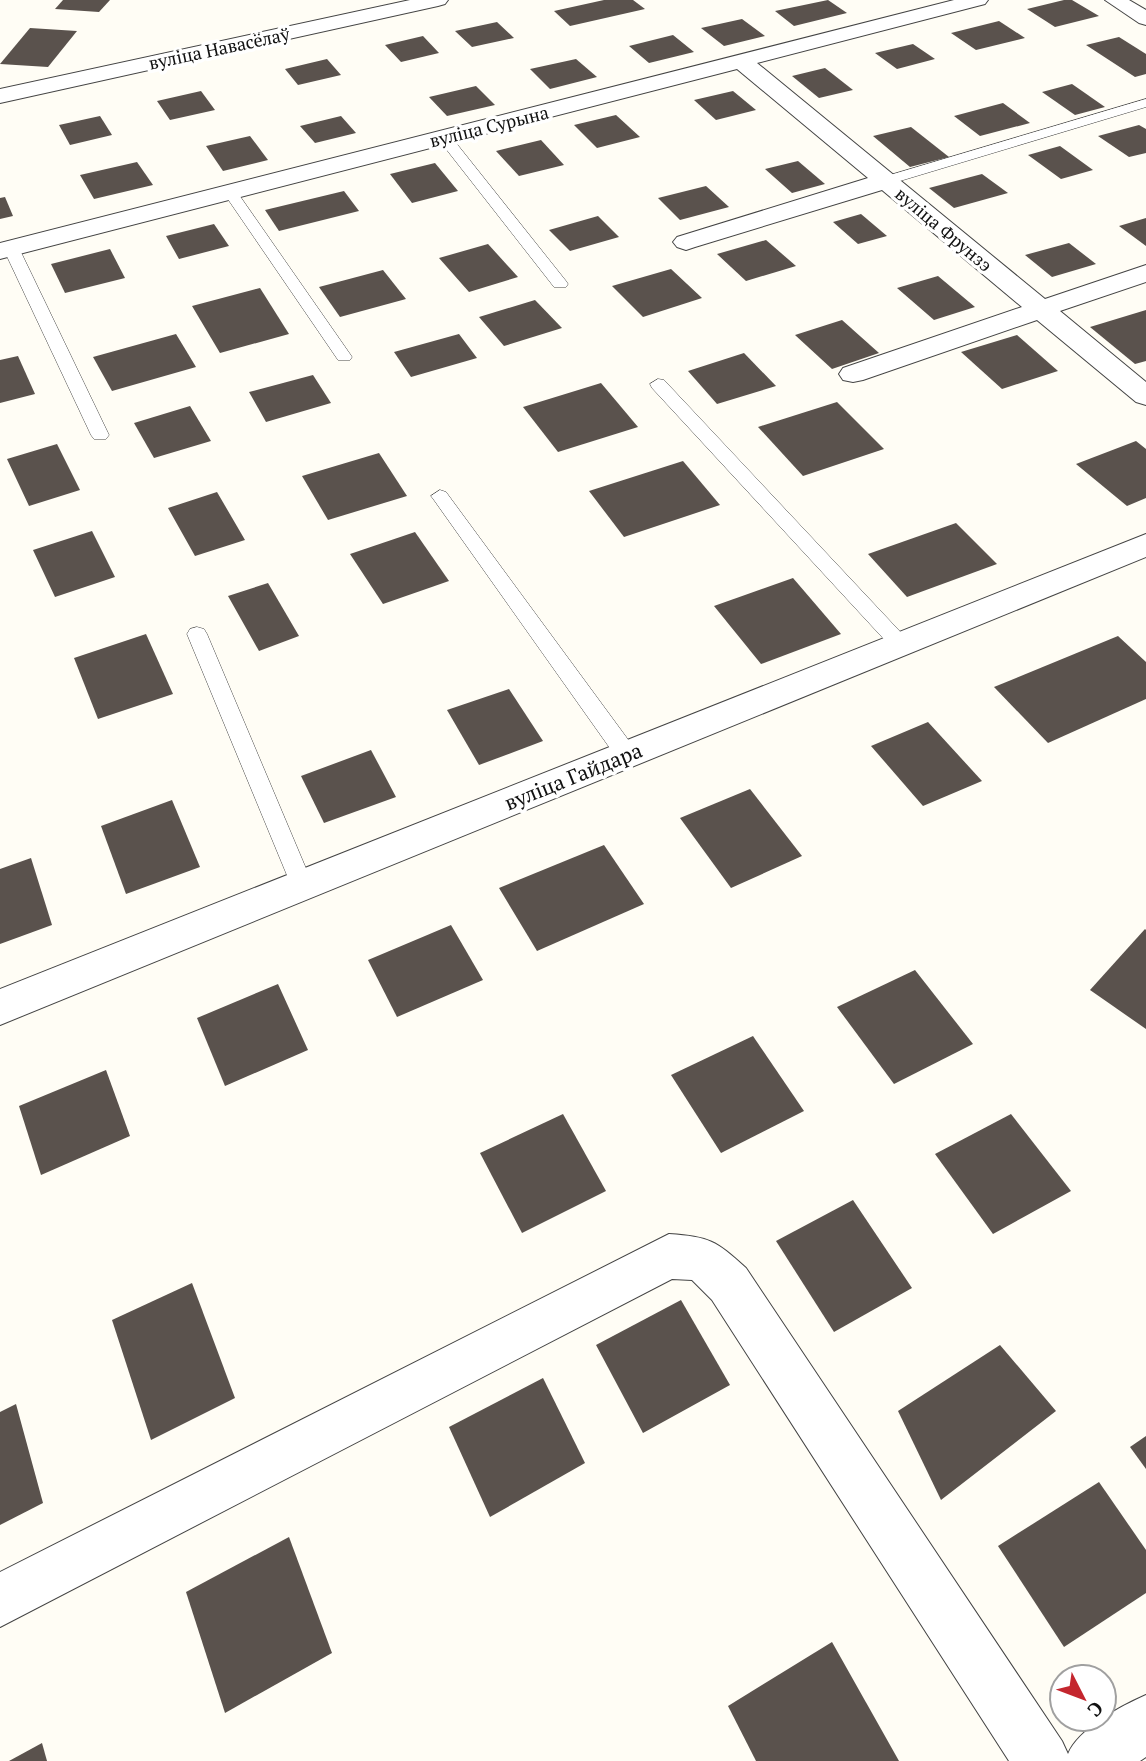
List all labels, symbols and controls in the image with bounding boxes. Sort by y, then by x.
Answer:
street label: вуліца Навасёлаў [146,21,293,75]
street label: вуліца Сурына [427,100,551,152]
street label: вуліца Фрунзэ [891,181,998,277]
street label: вуліца Гайдара [500,735,646,816]
north arrow [1048,1663,1118,1733]
text: С [1083,1697,1109,1723]

